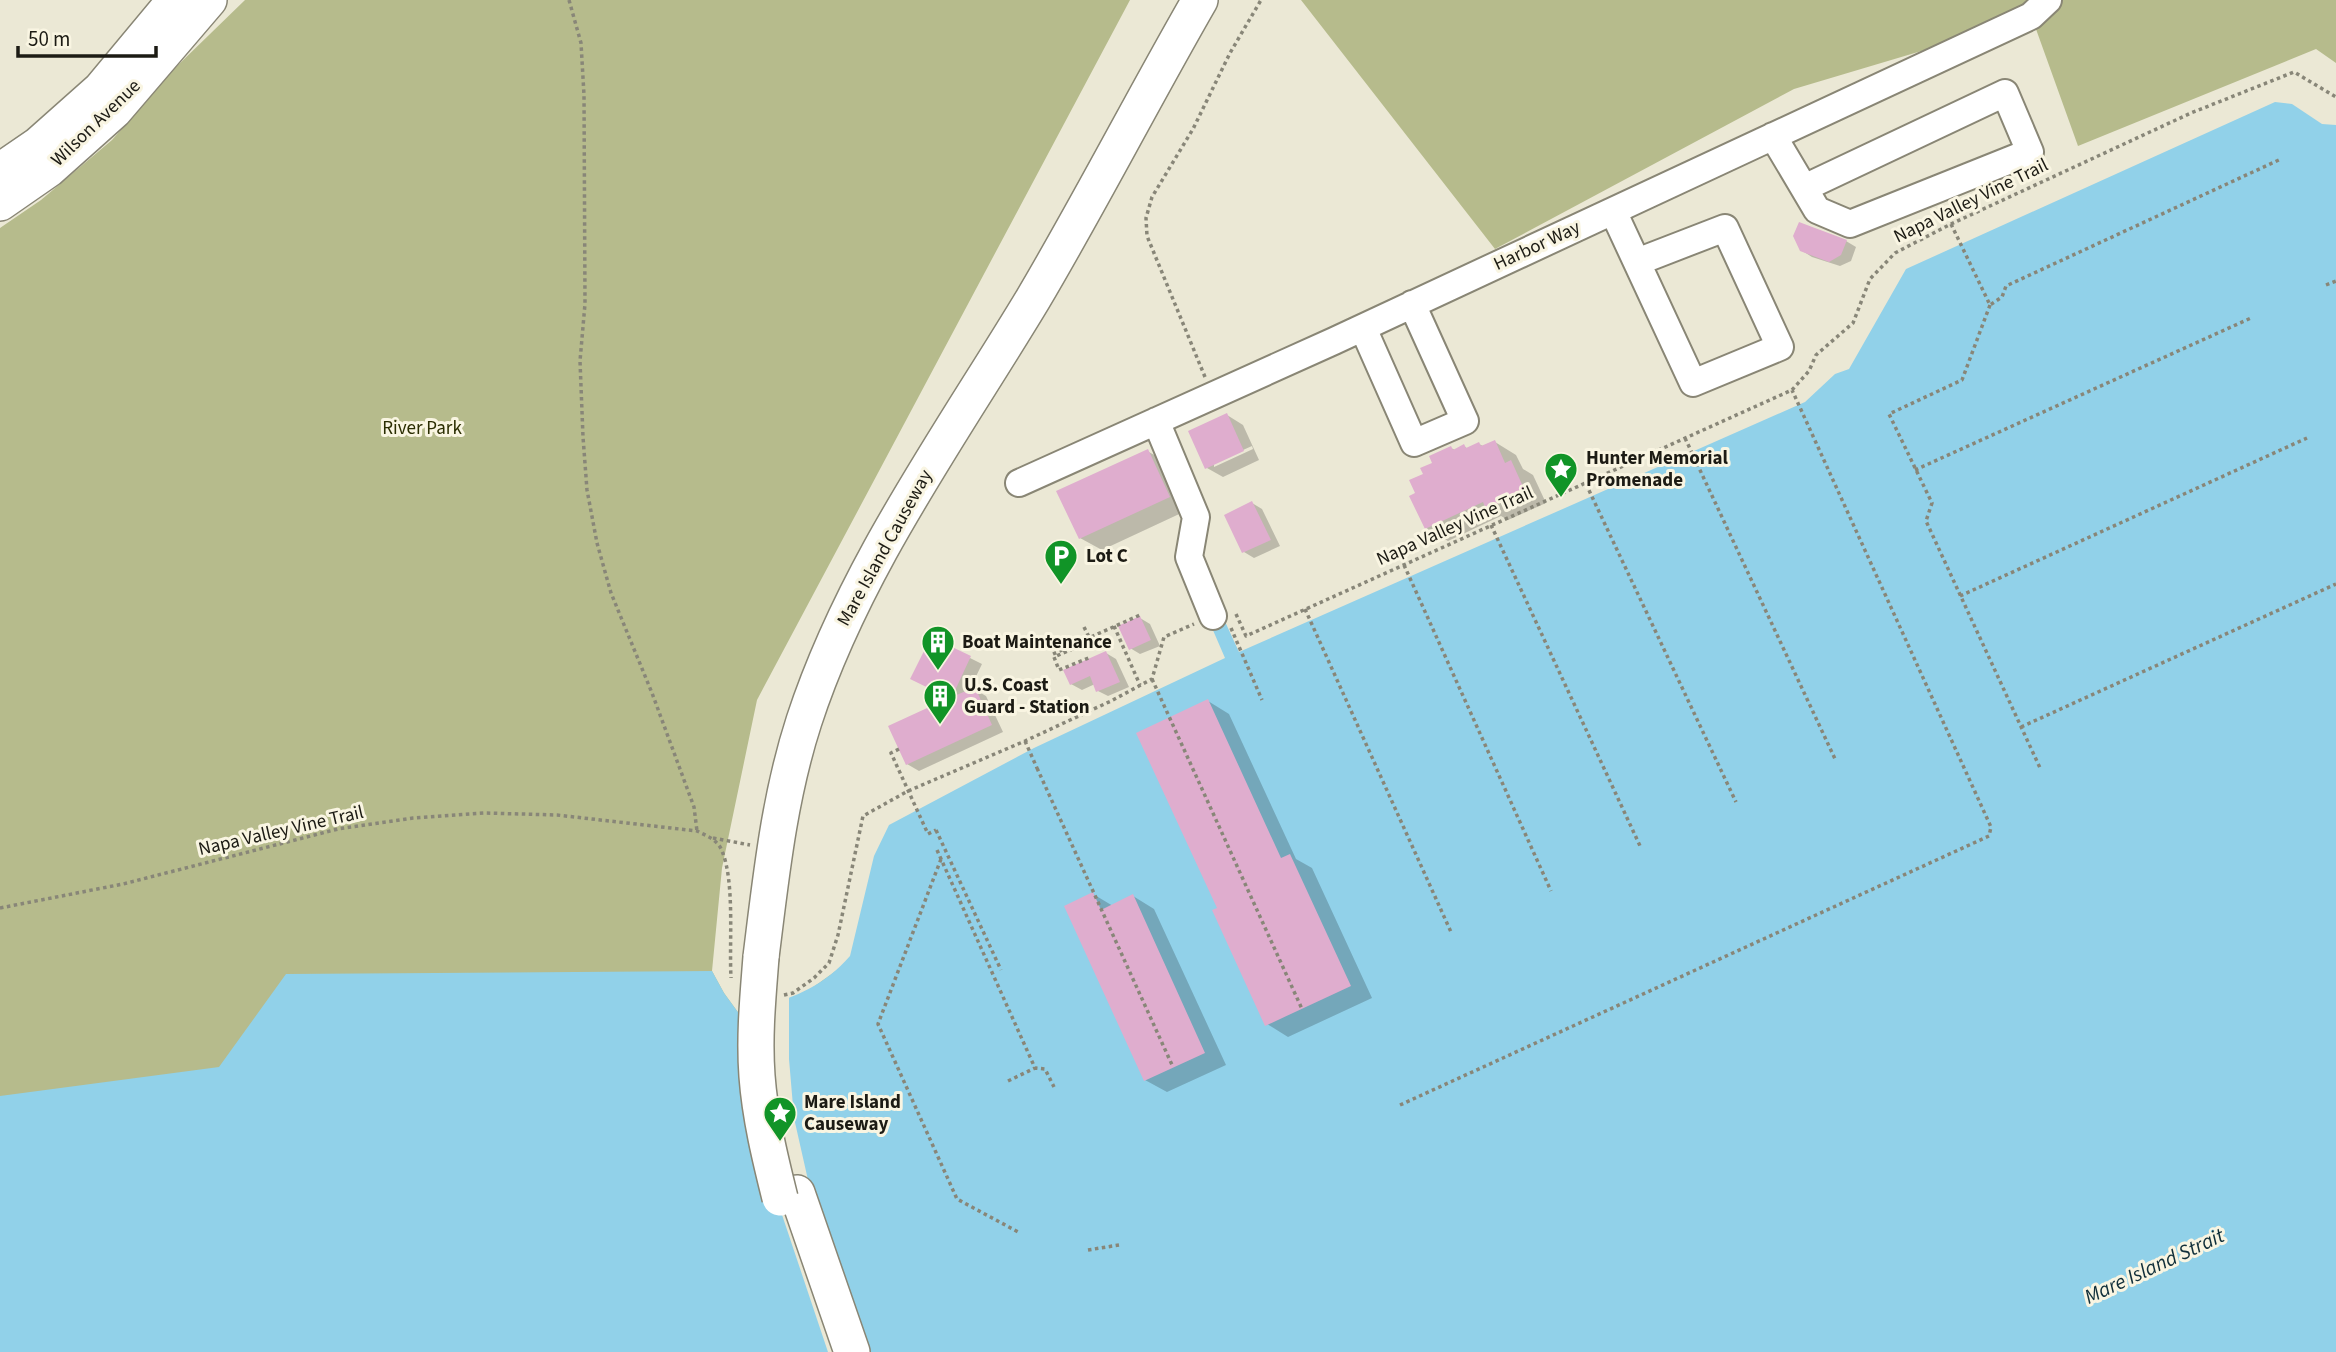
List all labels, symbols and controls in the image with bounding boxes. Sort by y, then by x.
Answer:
scale bar [18,14,156,58]
text: 50 m [28,24,70,54]
street label: Wilson Avenue [45,73,147,173]
street label: Napa Valley Vine Trail [1889,152,2053,250]
street label: Harbor Way [1489,214,1585,278]
park label: River Park [382,415,462,442]
place label: Hunter Memorial Promenade [1586,445,1729,494]
place icon: Hunter Memorial Promenade [1542,450,1580,499]
street label: Mare Island Causeway [831,465,939,631]
street label: Napa Valley Vine Trail [1372,479,1538,573]
parking icon: Lot C [1042,537,1080,586]
place label: Lot C [1086,543,1128,570]
building icon: Boat Maintenance [919,623,957,672]
place label: Boat Maintenance [962,629,1112,656]
place label: U.S. Coast Guard - Station [964,672,1090,721]
building icon: U.S. Coast Guard - Station [921,677,959,726]
street label: Napa Valley Vine Trail [196,799,366,863]
place label: Mare Island Causeway [804,1089,901,1138]
place icon: Mare Island Causeway [761,1094,799,1143]
water label: Mare Island Strait [2079,1220,2230,1312]

